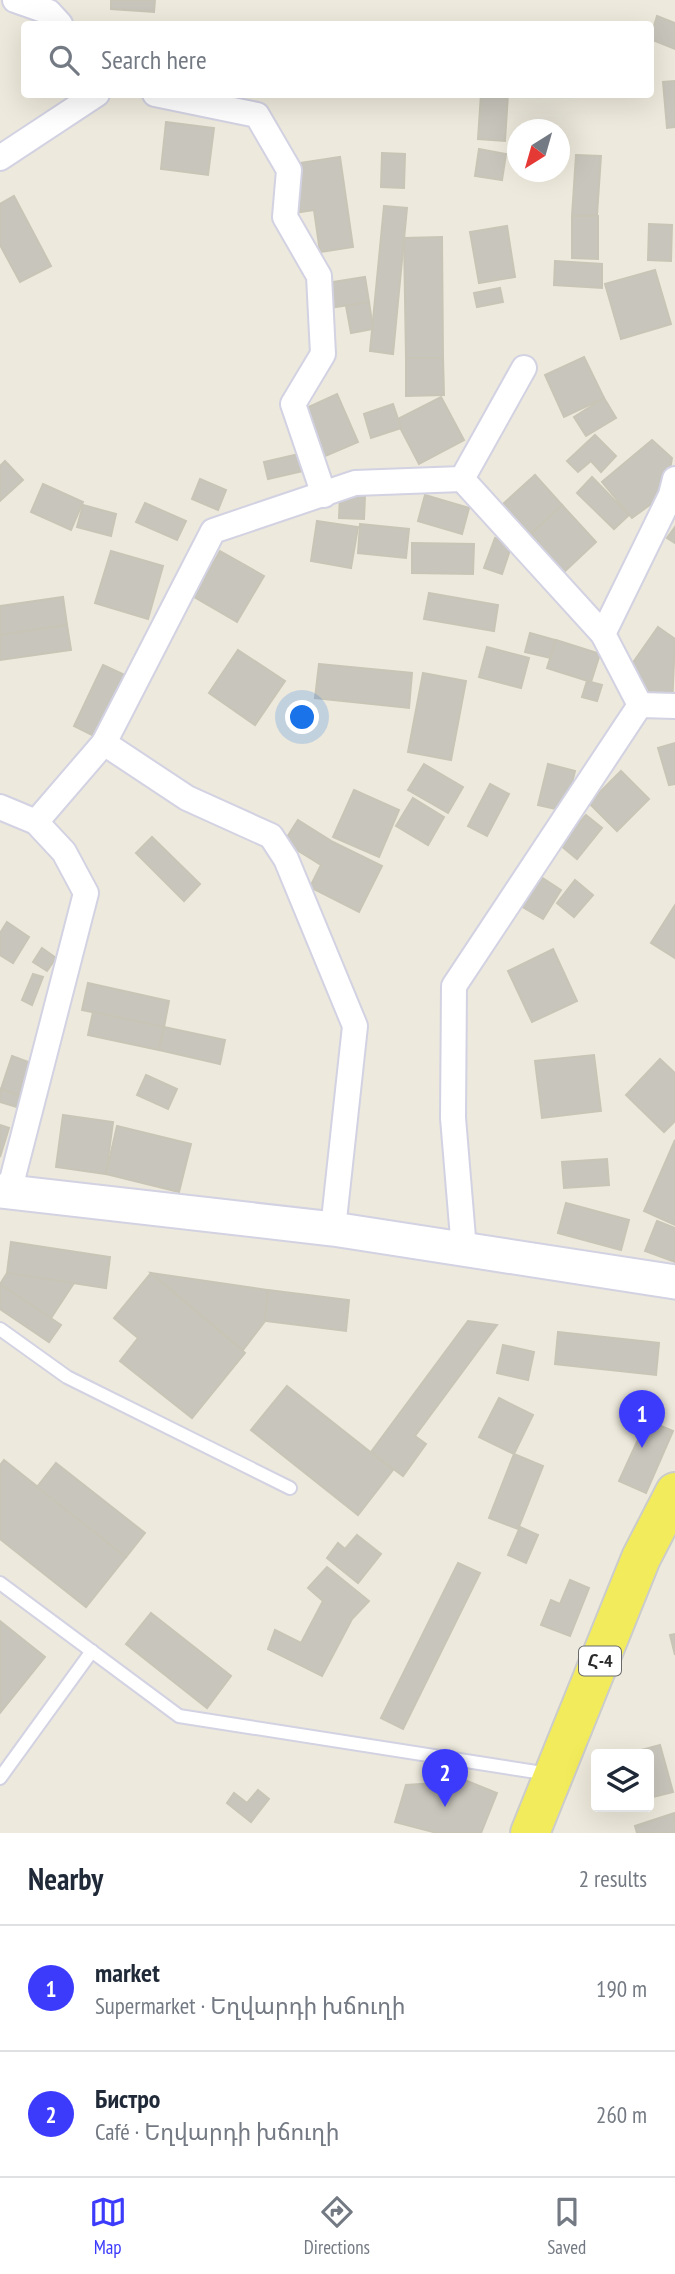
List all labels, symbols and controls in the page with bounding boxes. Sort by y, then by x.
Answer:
search box [21,21,654,98]
icon: search [45,41,83,79]
text: Search here [101,43,207,76]
north arrow [507,119,570,182]
your location [285,700,319,734]
pin: 1 [619,1390,665,1448]
road number: Հ-4 [579,1646,621,1676]
pin: 2 [422,1749,468,1807]
map controls [591,1749,654,1812]
button: layers [591,1749,654,1812]
text: Nearby [28,1859,103,1898]
text: 2 results [579,1864,647,1893]
text: market [95,1956,160,1989]
text: 1 [46,1974,57,2003]
text: 190 m [596,1974,647,2003]
text: Supermarket · Եղվարդի խճուղի [95,1991,405,2020]
text: Бистро [95,2082,160,2115]
text: 2 [46,2100,57,2129]
text: 260 m [596,2100,647,2129]
text: Café · Եղվարդի խճուղի [95,2117,339,2146]
tab: Map [89,2193,127,2259]
tab: Directions [304,2193,370,2259]
tab: Saved [547,2193,586,2259]

